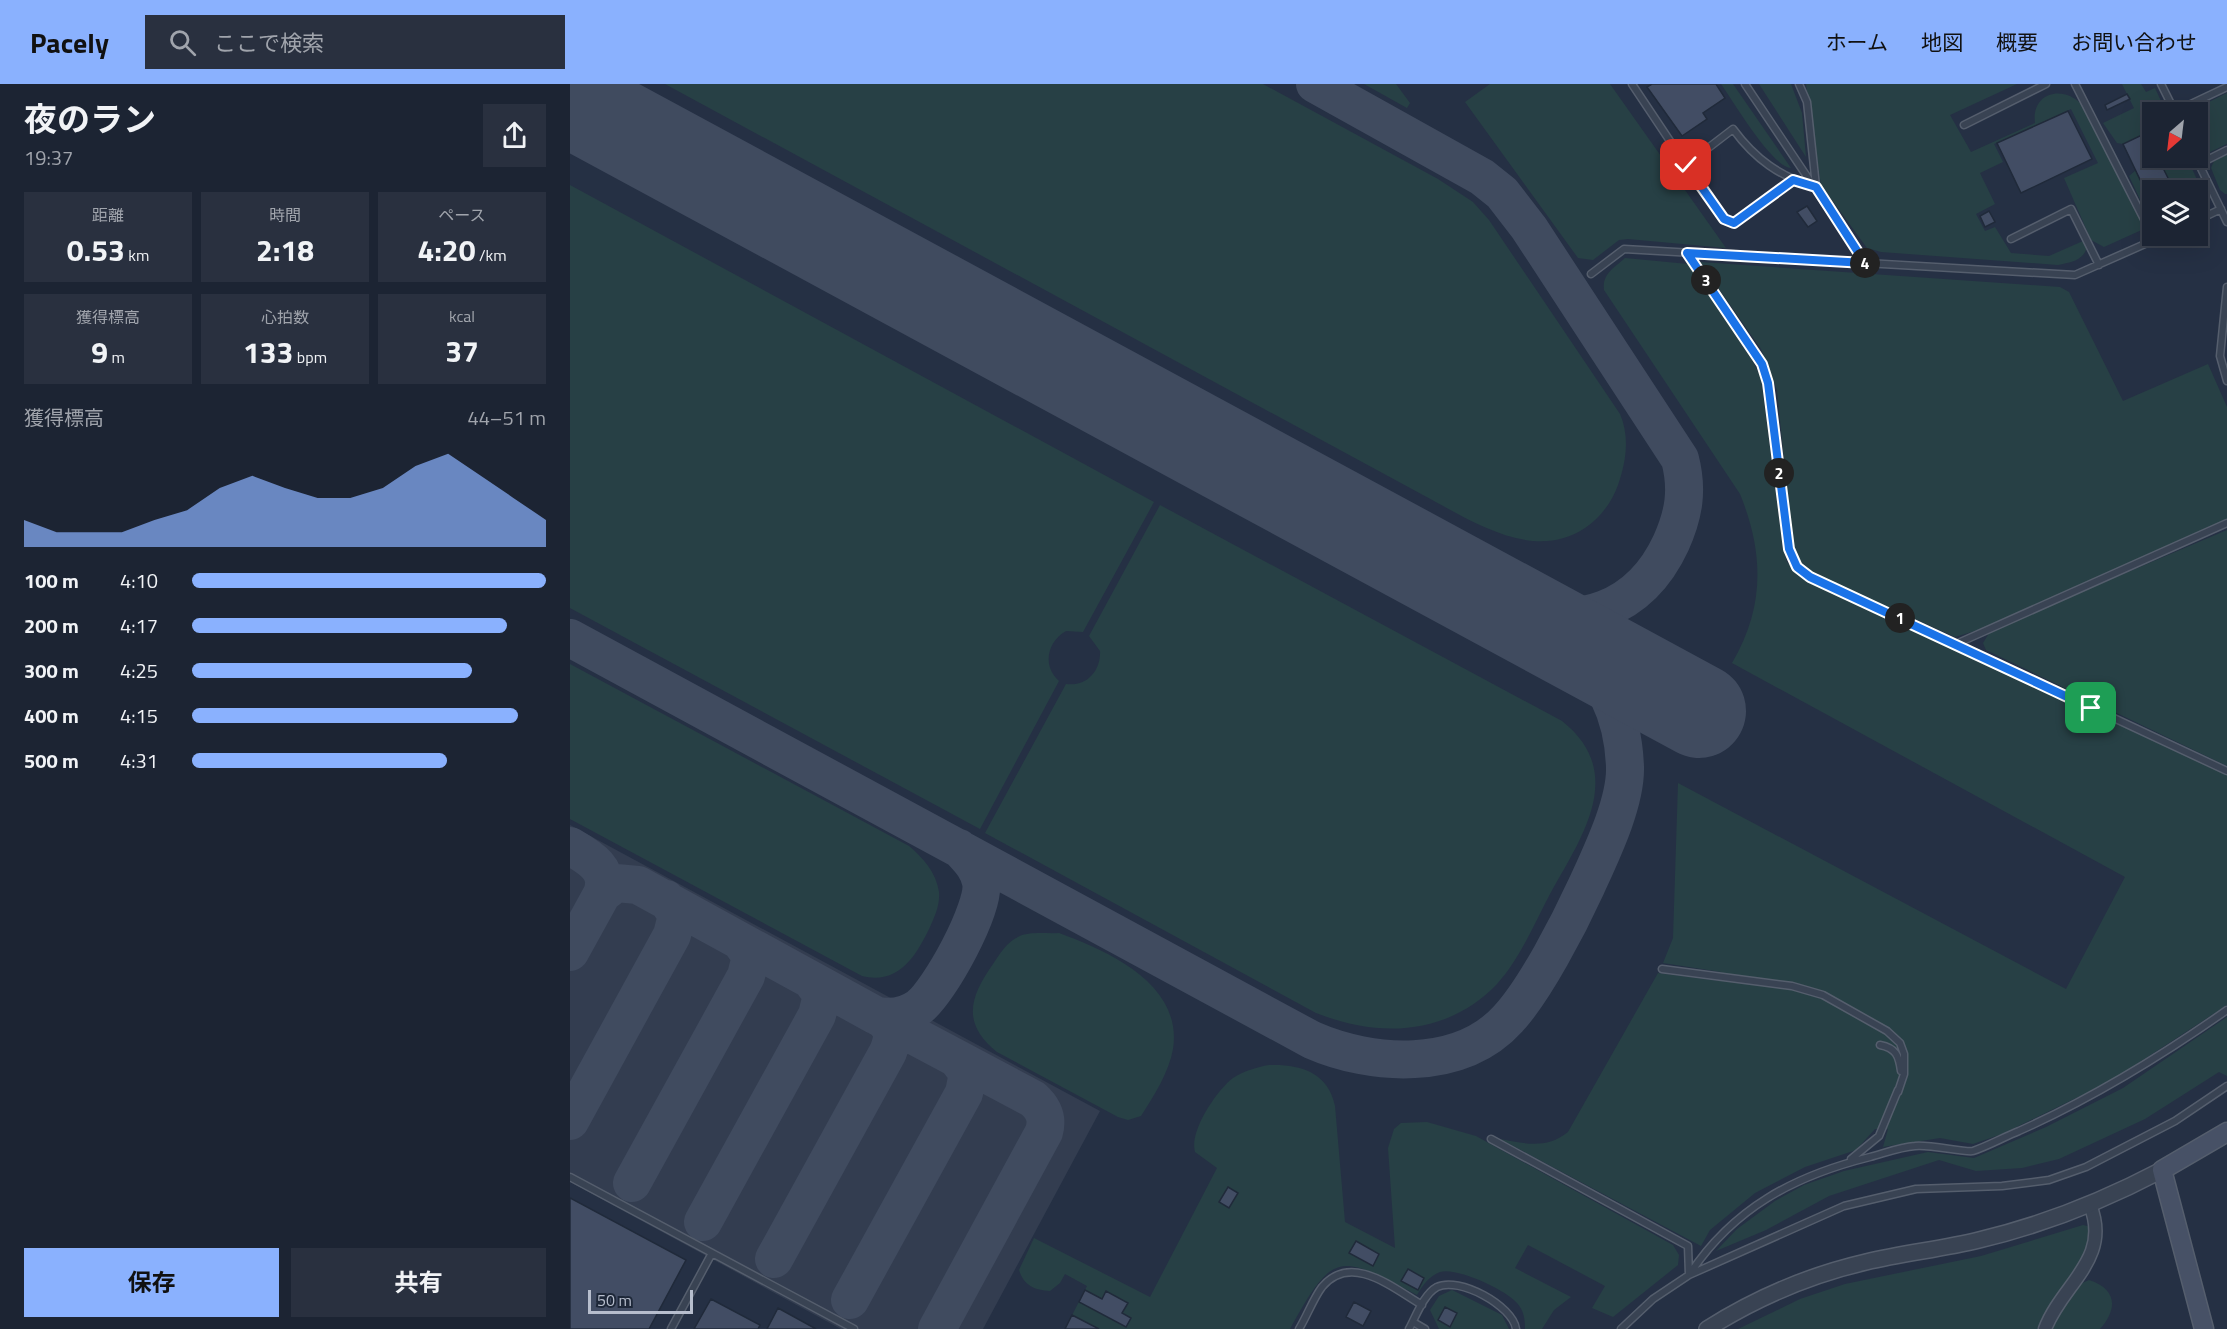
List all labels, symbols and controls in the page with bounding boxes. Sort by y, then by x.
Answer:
search box [145,15,565,69]
text: Pacely [30,21,109,64]
icon: search [166,26,199,59]
text: ここで検索 [214,26,324,60]
text: ホーム [1826,26,1888,58]
text: 地図 [1921,26,1963,58]
text: 概要 [1996,26,2038,58]
text: お問い合わせ [2071,26,2197,58]
text: 夜のラン [24,94,156,144]
north arrow [2142,102,2208,168]
map controls [2142,102,2208,246]
button: share [483,104,546,167]
pin [1660,139,1711,190]
text: 19:37 [24,142,73,173]
icon: check [1669,148,1702,181]
button: layers [2142,180,2208,246]
text: 距離 [92,203,124,227]
text: 時間 [269,203,301,227]
text: ペース [438,203,486,227]
text: 0.53 [67,227,125,273]
text: 2:18 [256,227,314,273]
text: 4:20 [417,227,475,273]
text: km [125,243,149,267]
text: /km [475,243,507,267]
pin: 4 [1850,248,1880,278]
text: 4 [1861,251,1869,275]
pin: 3 [1691,265,1721,295]
text: 3 [1702,268,1710,292]
text: kcal [449,304,475,328]
text: 獲得標高 [76,305,140,329]
text: 心拍数 [261,305,309,329]
text: 37 [445,328,479,374]
text: 9 [91,329,108,375]
text: 133 [243,329,293,375]
text: m [108,345,125,369]
text: bpm [293,345,327,369]
text: 獲得標高 [24,402,104,433]
text: 44–51 m [467,402,546,433]
pin: 2 [1764,458,1794,488]
text: 2 [1775,461,1783,485]
text: 100 m [24,565,79,596]
text: 4:10 [120,565,158,596]
pin: 1 [1885,603,1915,633]
text: 1 [1896,606,1904,630]
text: 200 m [24,610,79,641]
text: 4:17 [120,610,158,641]
text: 300 m [24,655,79,686]
text: 4:25 [120,655,158,686]
pin [2065,682,2116,733]
icon: arrive [2074,691,2107,724]
text: 400 m [24,700,79,731]
text: 4:15 [120,700,158,731]
text: 500 m [24,745,79,776]
text: 4:31 [120,745,158,776]
button: 保存 [24,1248,279,1317]
button: 共有 [291,1248,546,1317]
scale bar [588,1287,693,1314]
text: 50 m [597,1288,632,1312]

